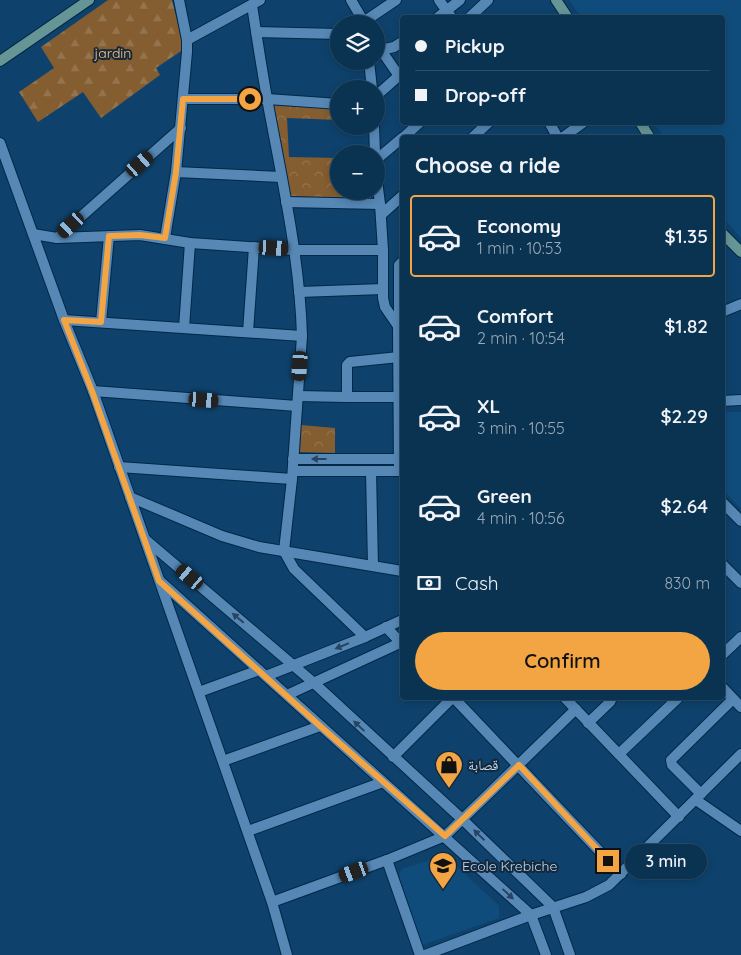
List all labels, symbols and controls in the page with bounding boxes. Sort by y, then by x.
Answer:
map controls [330,15,385,200]
button: layers [330,15,385,70]
text: Pickup [445,34,505,58]
park label: jardin [94,44,131,62]
button: + [330,80,385,135]
text: Drop-off [445,83,526,107]
route start [239,88,261,110]
button: − [330,145,385,200]
car [123,148,156,180]
text: Choose a ride [415,151,560,179]
car [54,209,87,241]
icon: car [417,214,462,259]
text: Economy [477,214,561,238]
text: $1.35 [664,224,708,248]
text: 1 min · 10:53 [477,238,562,258]
car [258,240,289,256]
icon: car [417,304,462,349]
text: Comfort [477,304,554,328]
text: $1.82 [664,314,708,338]
text: 2 min · 10:54 [477,328,565,348]
car [291,351,308,381]
car [188,391,219,409]
icon: car [417,394,462,439]
text: XL [477,394,500,418]
text: $2.29 [660,404,708,428]
text: 3 min · 10:55 [477,418,565,438]
one-way arrow [311,455,327,463]
icon: car [417,484,462,529]
text: Green [477,484,532,508]
text: $2.64 [661,494,708,518]
text: 4 min · 10:56 [477,508,565,528]
car [173,562,206,592]
icon: cash [415,569,443,597]
text: Cash [455,571,499,595]
text: 830 m [664,573,710,593]
one-way arrow [231,612,244,623]
button: Confirm [415,632,710,690]
one-way arrow [335,643,349,651]
one-way arrow [354,720,366,732]
shop icon: قصابة [434,750,464,789]
place label: قصابة [468,756,499,774]
one-way arrow [473,830,485,842]
callout: 3 min [626,844,708,878]
route end [597,850,619,872]
school or university icon: Ecole Krebiche [428,851,458,890]
text: 3 min [646,851,686,871]
place label: Ecole Krebiche [462,857,557,875]
car [337,860,370,884]
one-way arrow [501,888,513,900]

